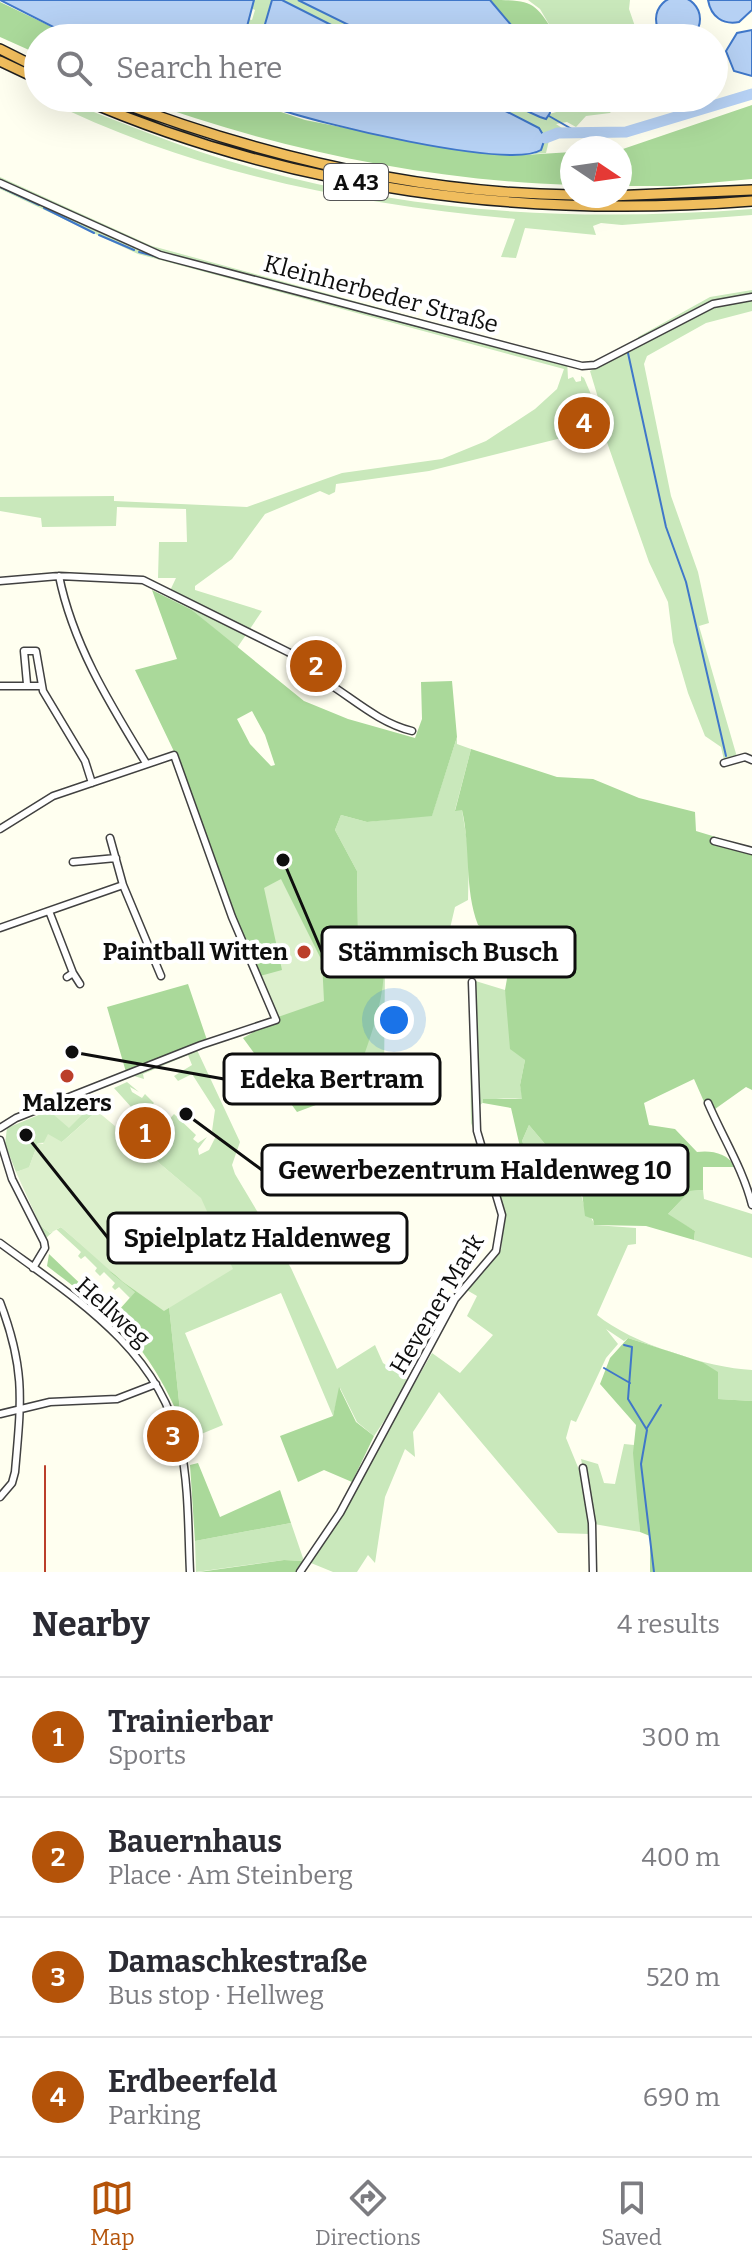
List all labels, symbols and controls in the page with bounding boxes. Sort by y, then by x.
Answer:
search box [24,24,728,112]
icon: search [52,46,96,90]
text: Search here [116,50,283,86]
north arrow [560,136,632,208]
road number: A 43 [324,164,388,200]
street label: Kleinherbeder Straße [261,249,501,339]
pin: 4 [558,393,610,453]
pin: 2 [290,636,342,696]
callout: Stämmisch Busch [322,927,575,977]
text: Stämmisch Busch [338,937,559,968]
place label: Paintball Witten [103,938,289,966]
marker: Paintball Witten [295,943,313,961]
your location [374,1000,414,1040]
callout: Edeka Bertram [224,1054,440,1104]
text: Edeka Bertram [240,1064,424,1095]
marker: Malzers [58,1067,76,1085]
place label: Malzers [22,1089,112,1117]
pin: 1 [119,1103,171,1163]
callout: Gewerbezentrum Haldenweg 10 [262,1145,688,1195]
text: Gewerbezentrum Haldenweg 10 [278,1155,672,1186]
callout: Spielplatz Haldenweg [108,1213,407,1263]
text: Spielplatz Haldenweg [123,1223,391,1254]
street label: Hevener Mark [384,1229,490,1379]
street label: Hellweg [70,1271,156,1353]
pin: 3 [147,1406,199,1466]
text: Nearby [32,1604,150,1645]
text: 4 results [617,1609,720,1640]
text: Trainierbar [108,1704,273,1740]
text: 1 [52,1722,64,1753]
text: 300 m [642,1722,720,1753]
text: Sports [108,1740,186,1771]
text: Bauernhaus [108,1824,282,1860]
text: 2 [51,1842,65,1873]
text: 400 m [641,1842,720,1873]
text: Place · Am Steinberg [108,1860,353,1891]
text: Damaschkestraße [108,1944,368,1980]
text: 3 [51,1962,65,1993]
text: 520 m [646,1962,720,1993]
text: Bus stop · Hellweg [108,1980,324,2011]
text: Erdbeerfeld [108,2064,277,2100]
text: 4 [50,2082,66,2113]
text: 690 m [643,2082,720,2113]
text: Parking [108,2100,201,2131]
tab: Map [90,2176,135,2251]
tab: Directions [315,2176,421,2251]
tab: Saved [601,2176,662,2251]

